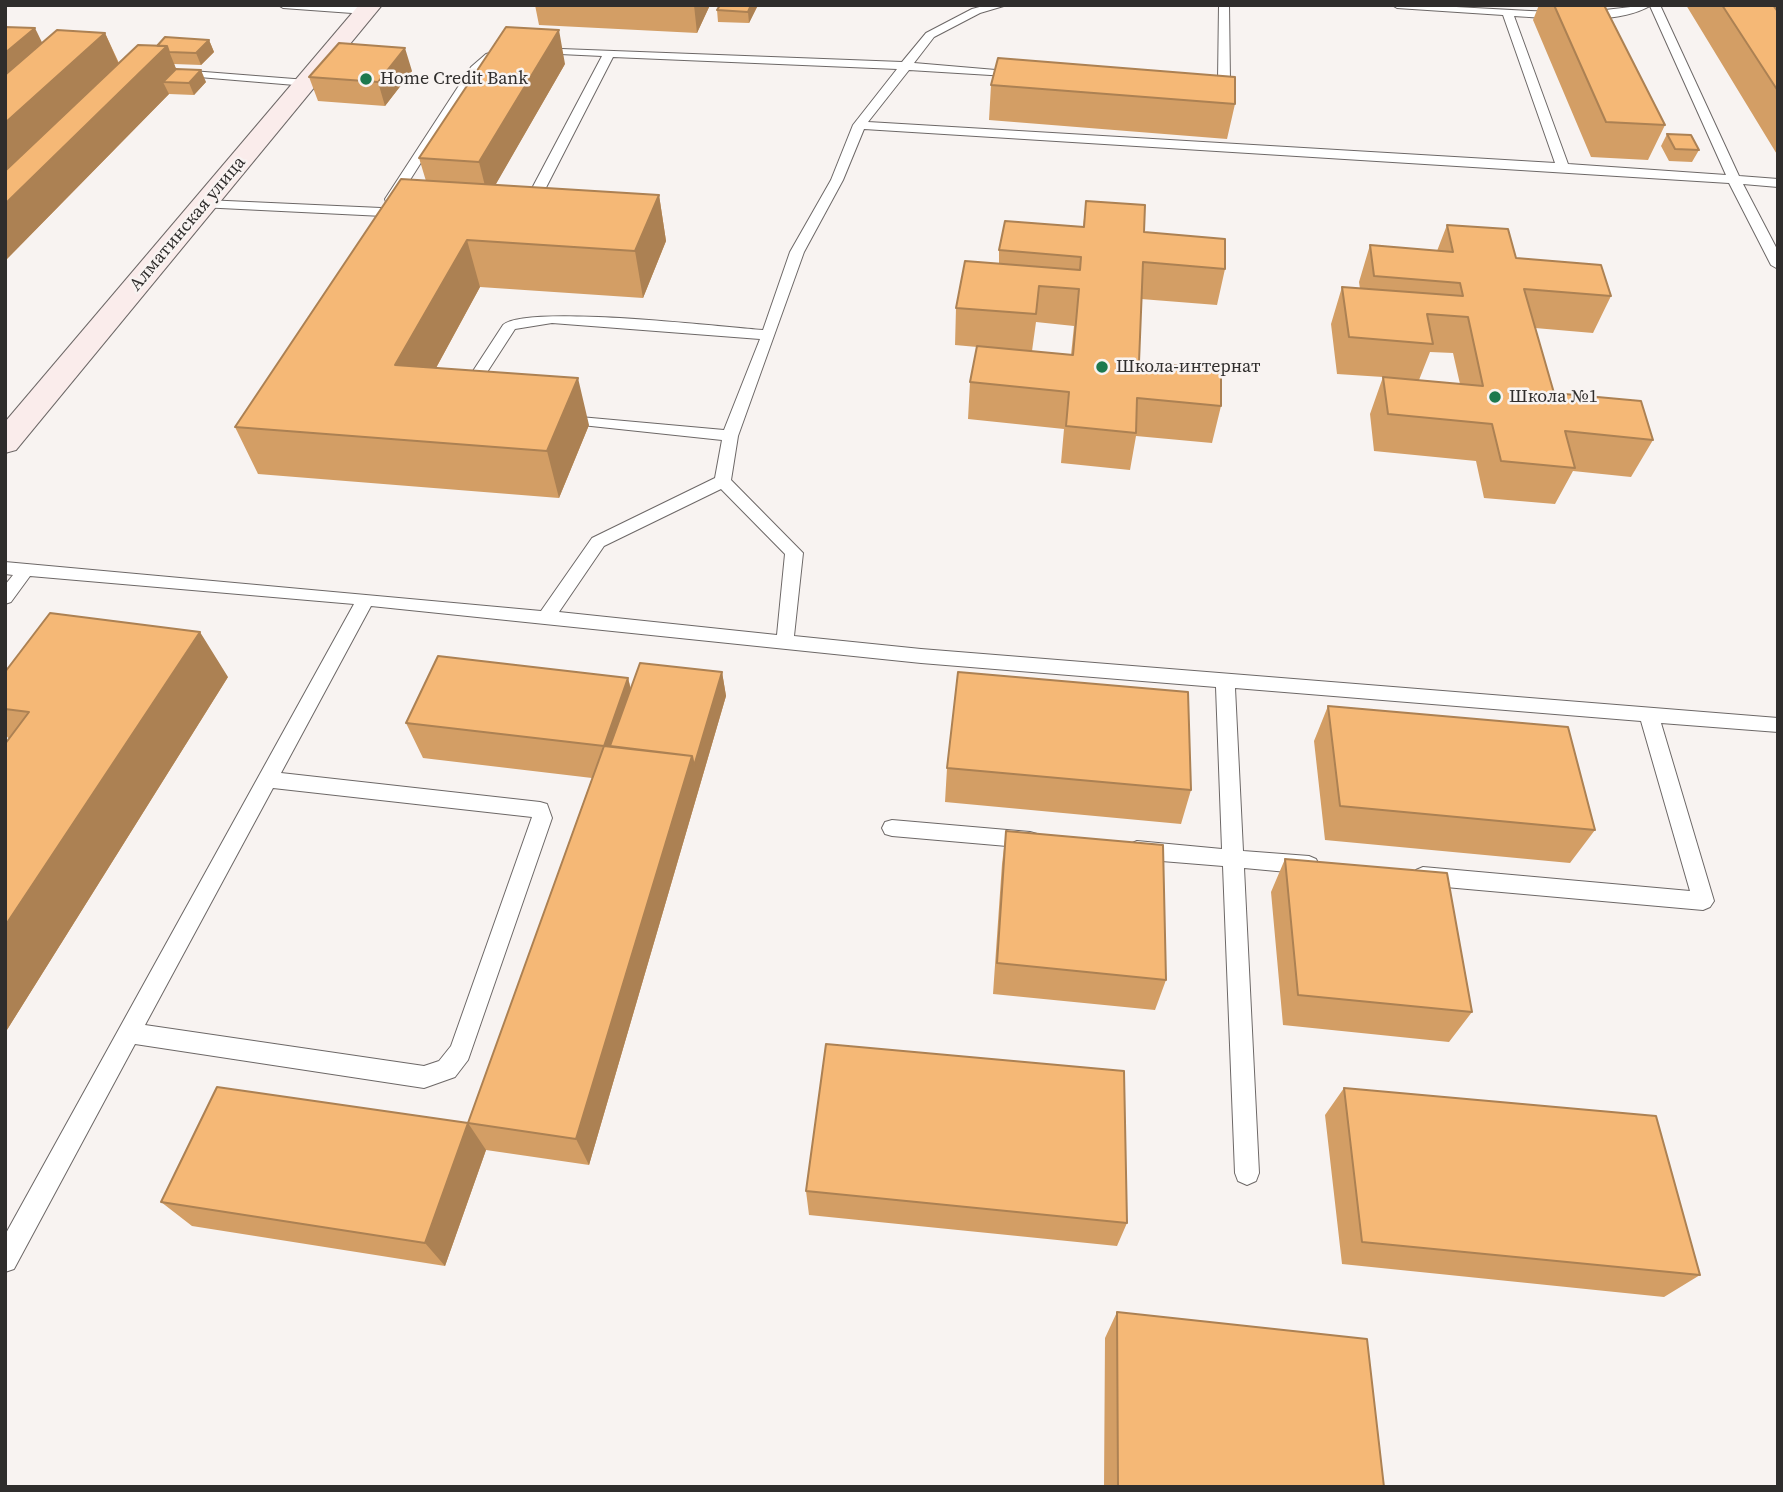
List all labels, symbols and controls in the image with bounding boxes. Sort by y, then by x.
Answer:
place label: Home Credit Bank [380,68,528,90]
marker: Home Credit Bank [358,71,374,87]
street label: Алматинская улица [125,152,251,296]
place label: Школа-интернат [1116,356,1260,378]
marker: Школа-интернат [1094,359,1110,375]
place label: Школа №1 [1509,386,1598,408]
marker: Школа №1 [1487,389,1503,405]

